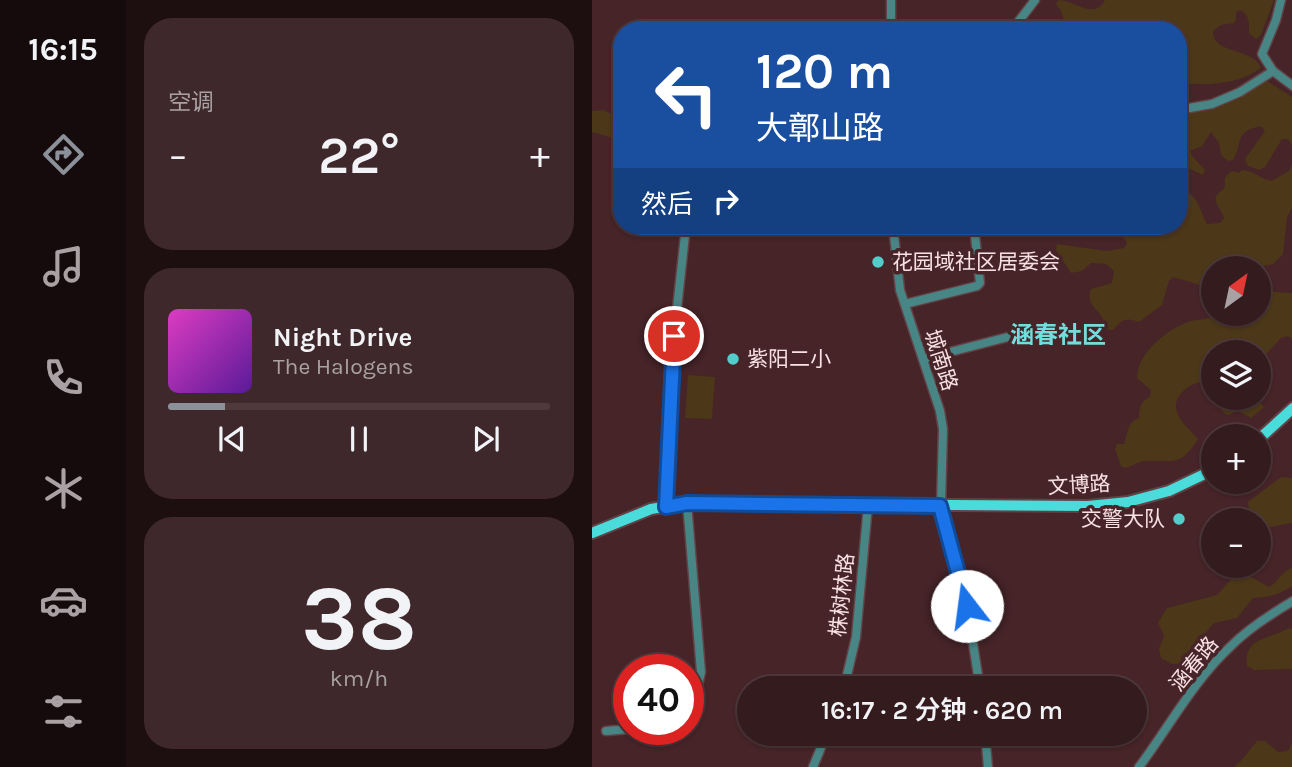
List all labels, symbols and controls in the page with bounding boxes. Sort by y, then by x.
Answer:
text: 16:15 [28,31,98,68]
text: 120 m [756,43,893,100]
icon: left [641,49,732,140]
text: 空调 [168,89,214,116]
text: 大鄣山路 [756,110,884,147]
text: 22° [318,125,400,186]
icon: directions [39,130,88,179]
text: − [168,133,188,178]
text: + [530,133,550,178]
icon: right [707,182,745,220]
text: 然后 [641,189,693,220]
icon: music [39,242,88,291]
place label: 花园域社区居委会 [892,250,1060,274]
marker: 花园域社区居委会 [870,254,886,270]
north arrow [1201,256,1271,326]
map controls [1201,256,1271,578]
pin [644,306,704,366]
icon: arrive [655,317,693,355]
district label: 涵春社区 [1010,321,1106,349]
text: Night Drive [273,322,412,353]
street label: 城南路 [920,326,962,394]
button: layers [1201,340,1271,410]
place label: 紫阳二小 [747,347,831,371]
marker: 紫阳二小 [725,351,741,367]
icon: phone [39,353,88,402]
text: The Halogens [273,353,413,380]
icon: previous [213,420,251,458]
icon: pause [340,420,378,458]
icon: next [467,420,505,458]
button: + [1201,424,1271,494]
icon: climate [39,464,88,513]
street label: 文博路 [1047,471,1111,499]
place label: 交警大队 [1081,507,1165,531]
button: − [1201,508,1271,578]
marker: 交警大队 [1171,511,1187,527]
street label: 株树林路 [826,552,858,638]
text: 38 [301,566,417,672]
position arrow [930,569,1004,643]
icon: car [39,576,88,625]
street label: 涵春路 [1165,632,1223,696]
speed limit sign: 40 [613,654,704,745]
text: km/h [330,665,388,692]
icon: filters [39,687,88,736]
text: 16:17 · 2 分钟 · 620 m [821,695,1063,726]

